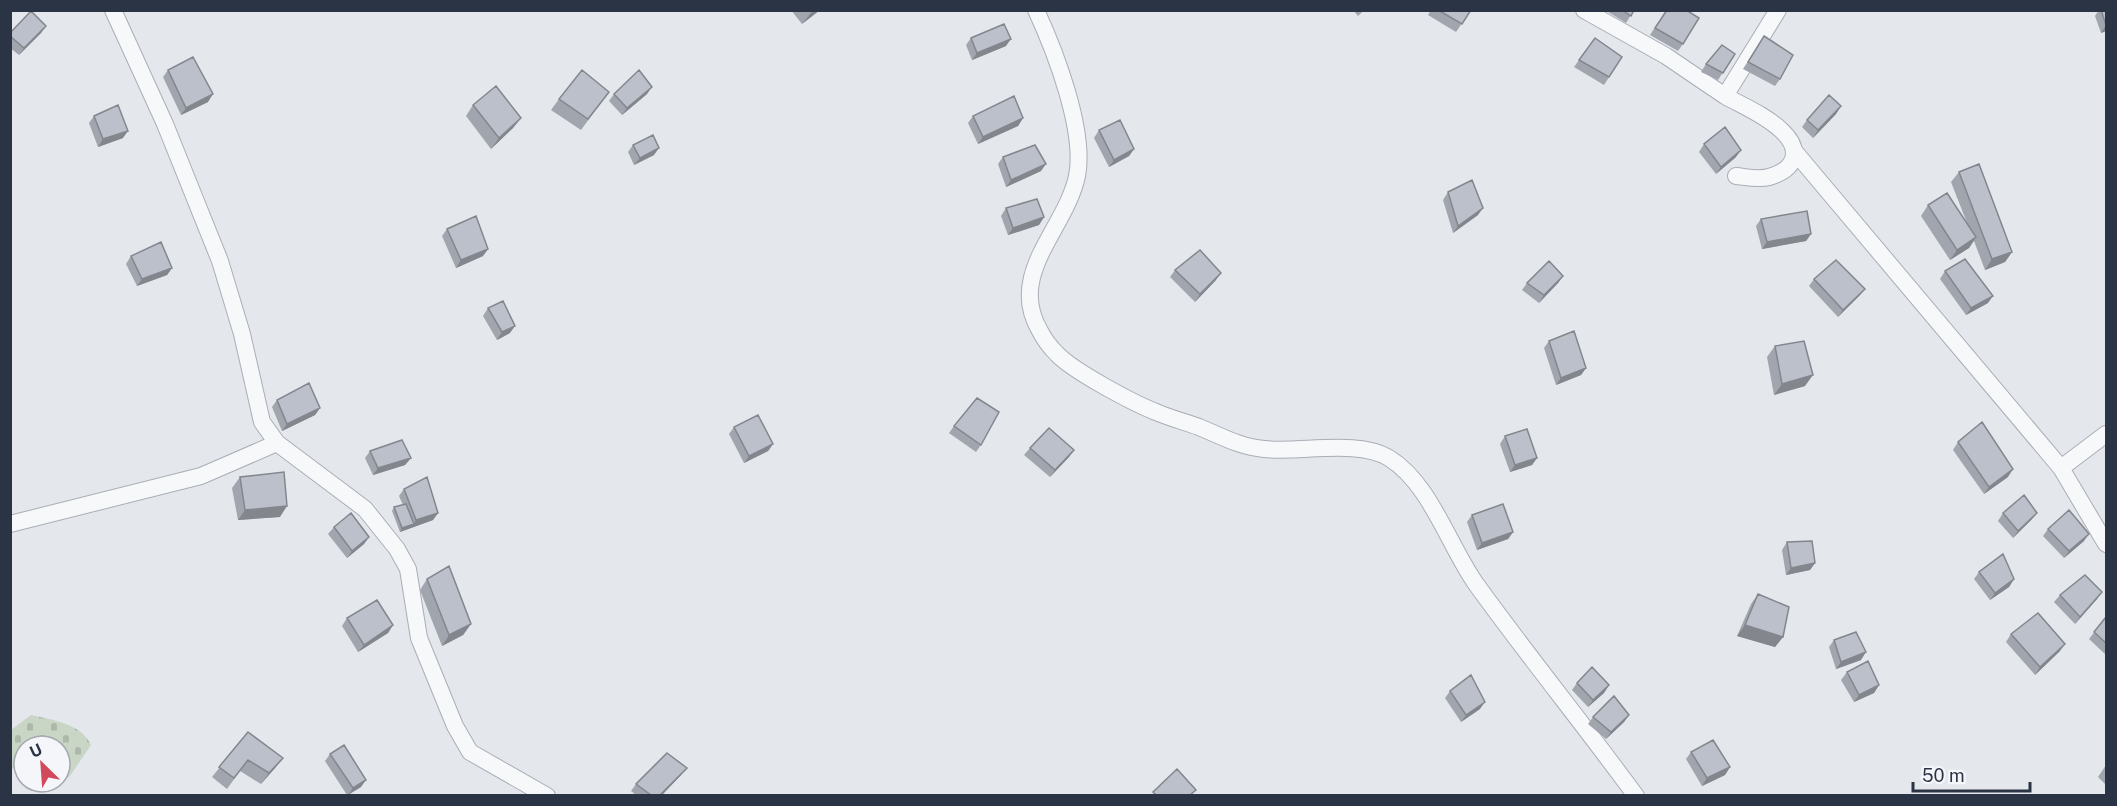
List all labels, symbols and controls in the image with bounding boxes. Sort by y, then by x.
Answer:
north arrow [12,734,72,794]
text: U [27,740,45,762]
scale bar [1913,755,2030,793]
text: 50 m [1922,765,1965,786]

